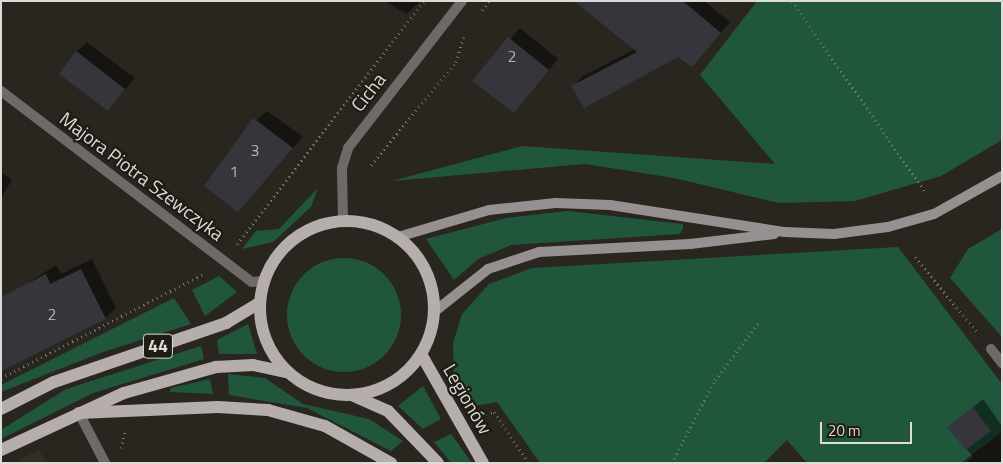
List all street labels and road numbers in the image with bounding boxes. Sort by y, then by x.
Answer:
street label: Cicha [346,68,390,116]
street label: Majora Piotra Szewczyka [55,107,229,245]
road number: 44 [142,331,174,362]
street label: Legionów [439,360,497,438]

